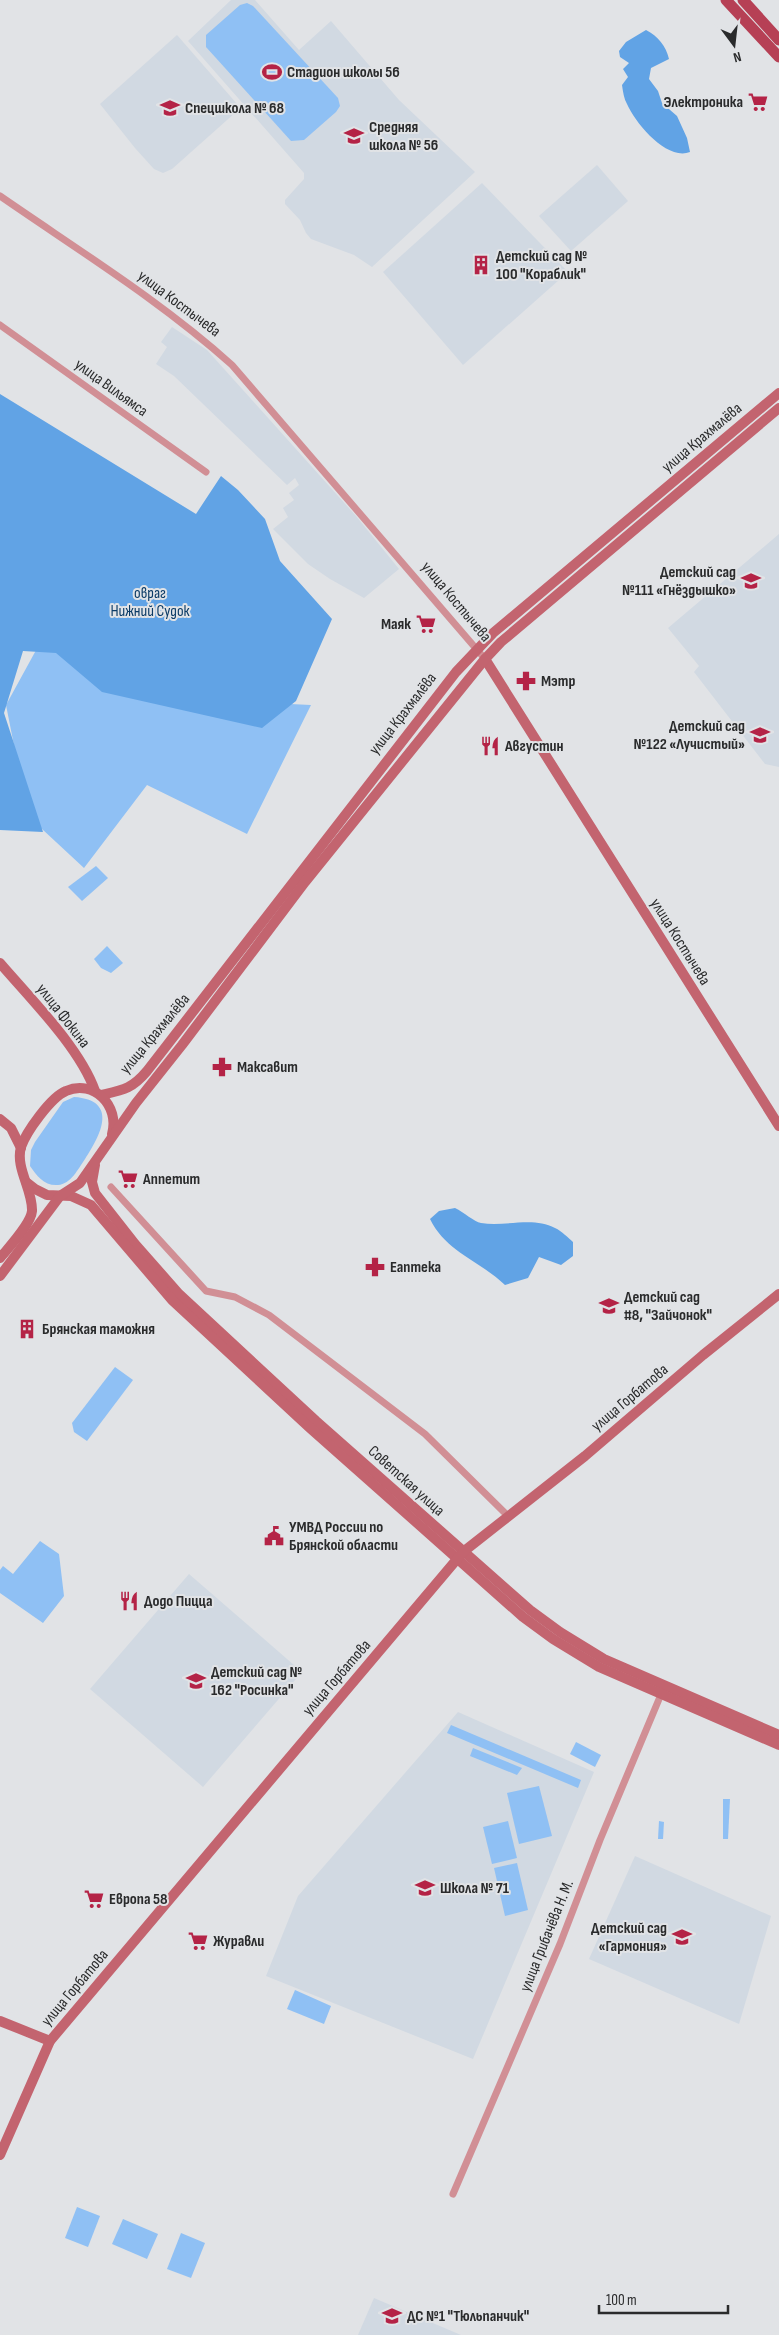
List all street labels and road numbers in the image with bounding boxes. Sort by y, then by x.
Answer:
street label: улица Костычева [134,267,224,341]
street label: улица Вильямса [71,355,151,421]
street label: улица Крахмалёва [658,399,746,477]
street label: улица Костычева [417,558,495,646]
street label: улица Крахмалёва [365,669,441,759]
street label: улица Костычева [646,895,714,989]
street label: улица Фокина [32,980,94,1052]
street label: улица Крахмалёва [116,990,194,1078]
street label: улица Горбатова [588,1360,672,1436]
street label: Советская улица [364,1442,448,1520]
street label: улица Горбатова [299,1636,375,1720]
street label: улица Грибачёва Н. М. [516,1877,578,1995]
street label: улица Горбатова [37,1946,113,2030]

